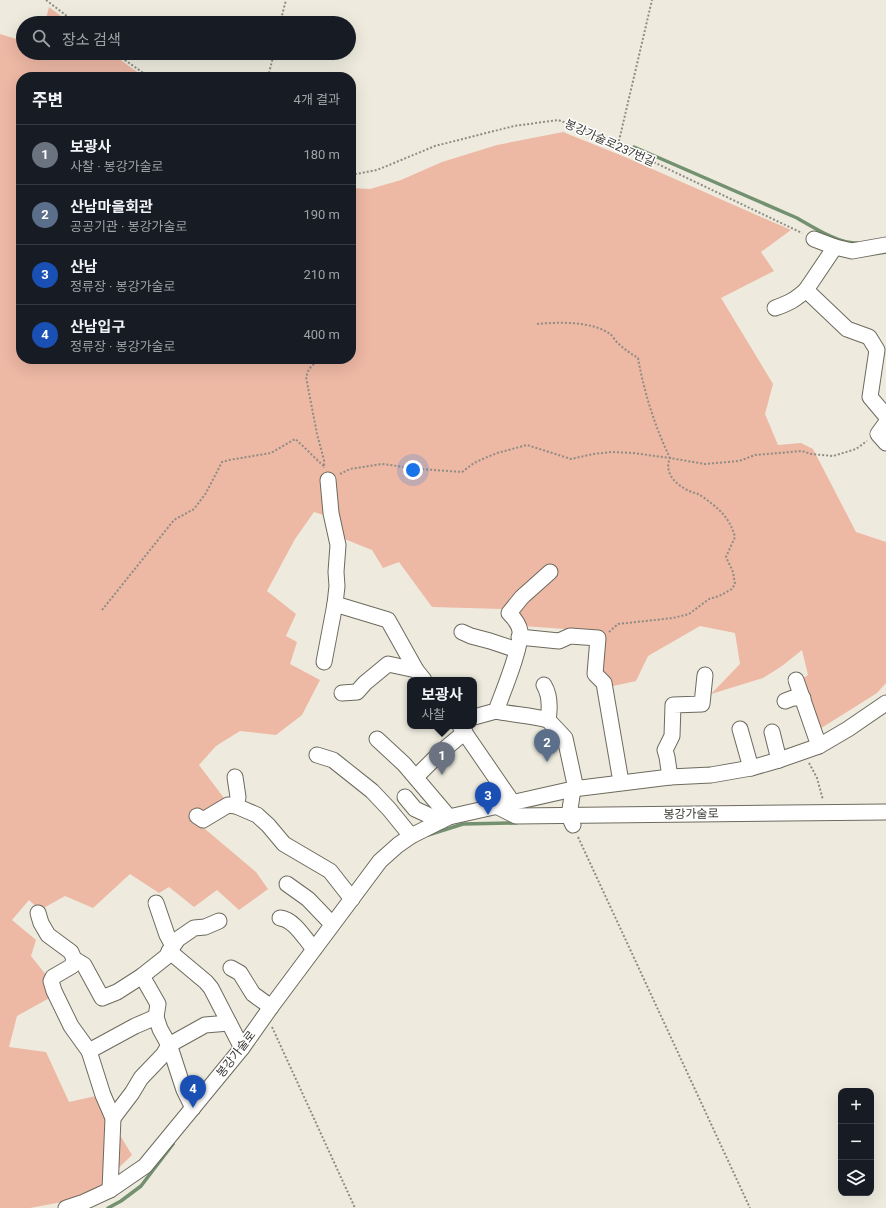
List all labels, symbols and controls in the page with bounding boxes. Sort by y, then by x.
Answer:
search box [16,16,356,60]
icon: search [30,27,52,49]
text: 장소 검색 [62,31,121,49]
text: 주변 [32,90,63,110]
text: 4개 결과 [294,92,340,107]
street label: 봉강가술로237번길 [563,117,657,169]
text: 보광사 [70,138,111,156]
text: 1 [41,147,49,162]
text: 180 m [303,147,340,162]
text: 사찰 · 봉강가술로 [70,159,164,174]
text: 산남마을회관 [70,198,153,216]
text: 2 [41,207,49,222]
text: 190 m [303,207,340,222]
text: 공공기관 · 봉강가술로 [70,219,188,234]
text: 산남 [70,258,98,276]
text: 3 [41,267,49,282]
text: 210 m [303,267,340,282]
text: 정류장 · 봉강가술로 [70,279,176,294]
text: 산남입구 [70,318,125,336]
text: 4 [41,327,49,342]
text: 400 m [303,327,340,342]
text: 정류장 · 봉강가술로 [70,339,176,354]
your location [403,460,423,480]
popup [407,677,477,729]
text: 보광사 [421,686,463,704]
text: 사찰 [421,707,445,722]
pin: 2 [534,729,560,762]
pin: 1 [429,742,455,775]
pin: 3 [475,782,501,815]
street label: 봉강가술로 [663,807,719,821]
street label: 봉강가술로 [213,1028,259,1080]
pin: 4 [180,1075,206,1108]
map controls [838,1088,874,1196]
button: + [838,1088,874,1124]
button: − [838,1124,874,1160]
button: layers [838,1160,874,1196]

